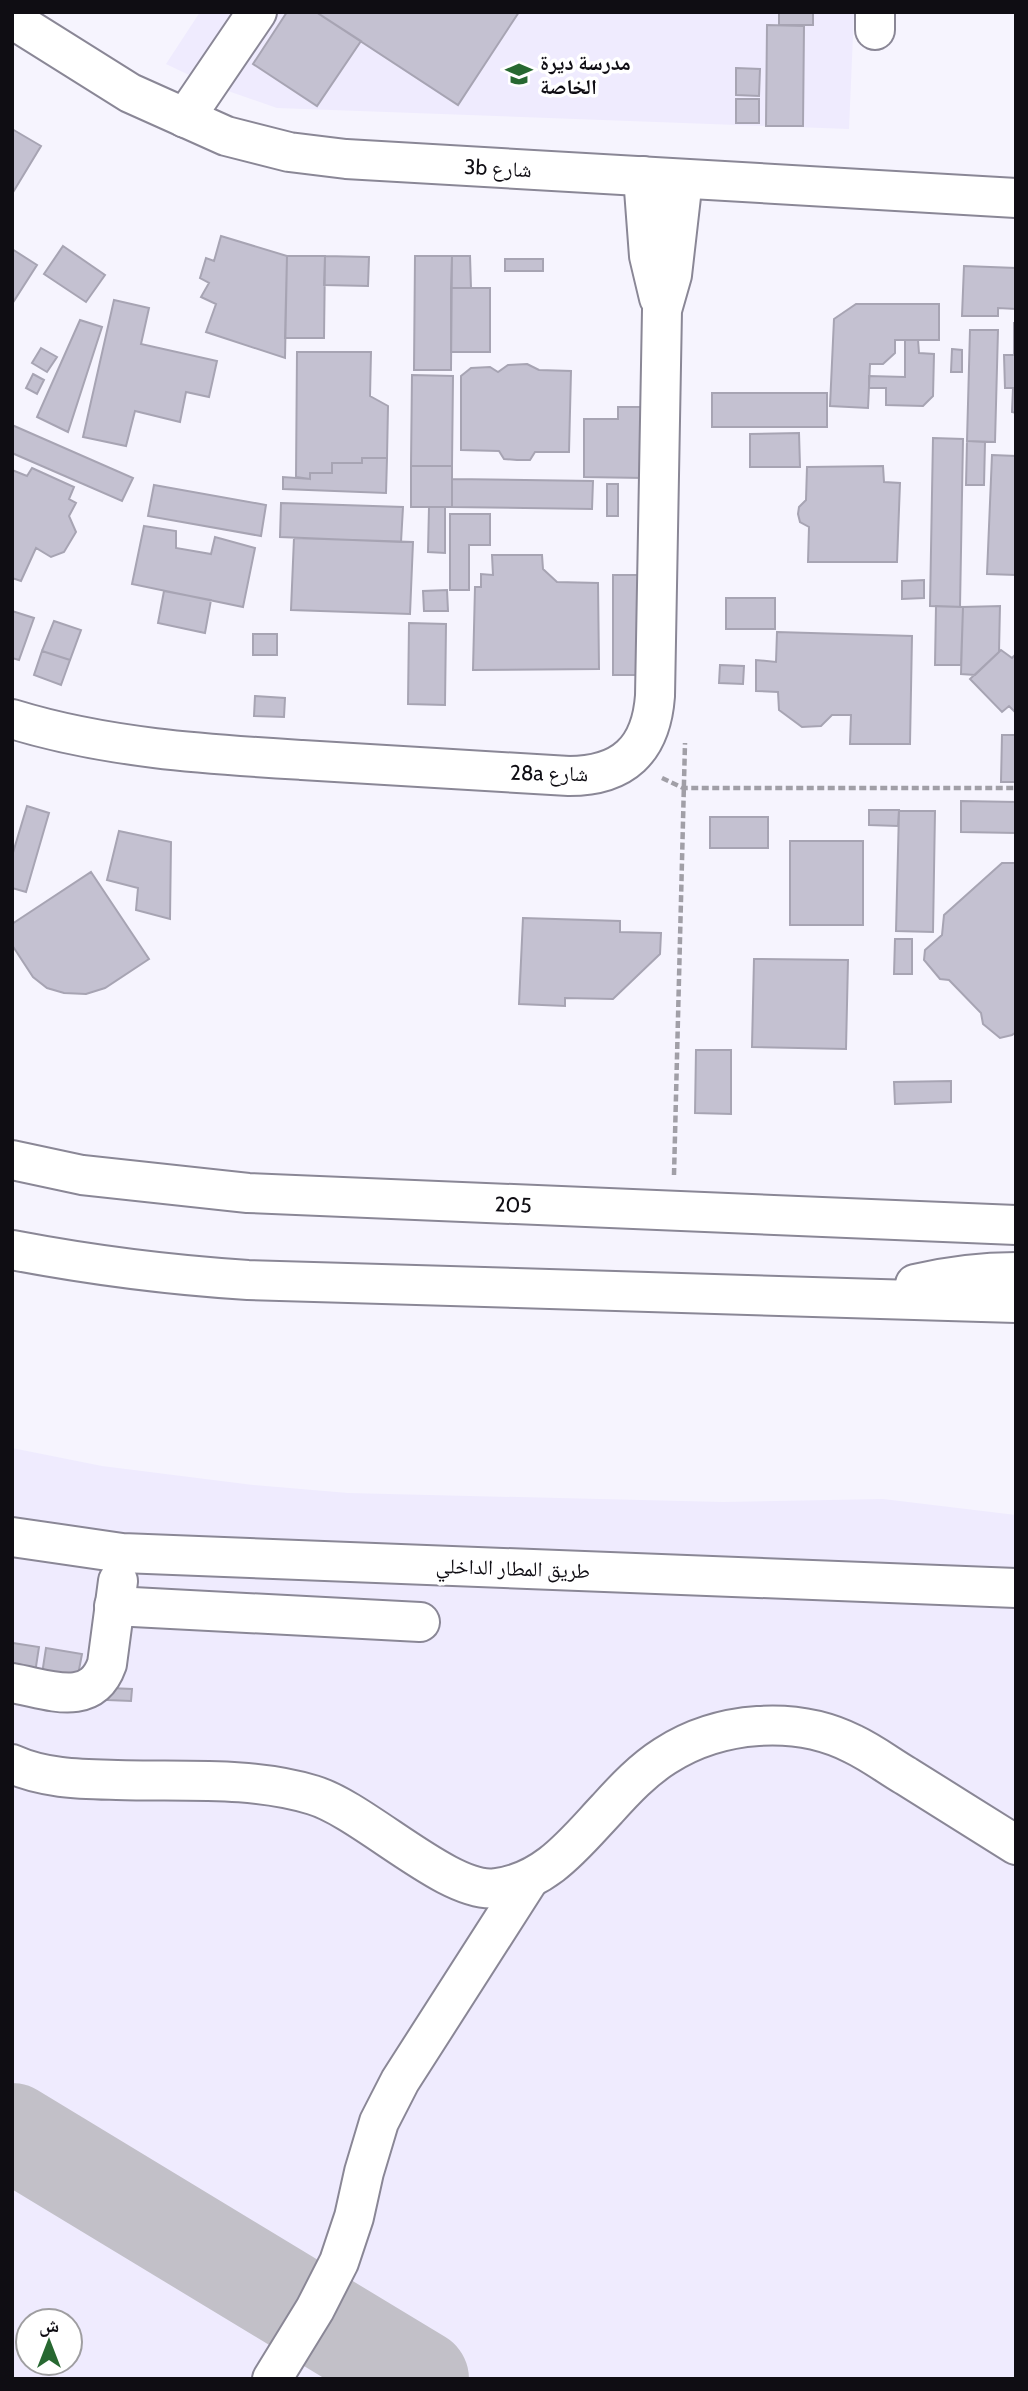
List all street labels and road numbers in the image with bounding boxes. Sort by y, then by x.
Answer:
street label: 3b شارع [464,154,532,183]
street label: 28a شارع [510,760,588,787]
street label: 205 [494,1191,532,1217]
street label: طريق المطار الداخلي [435,1553,591,1588]

